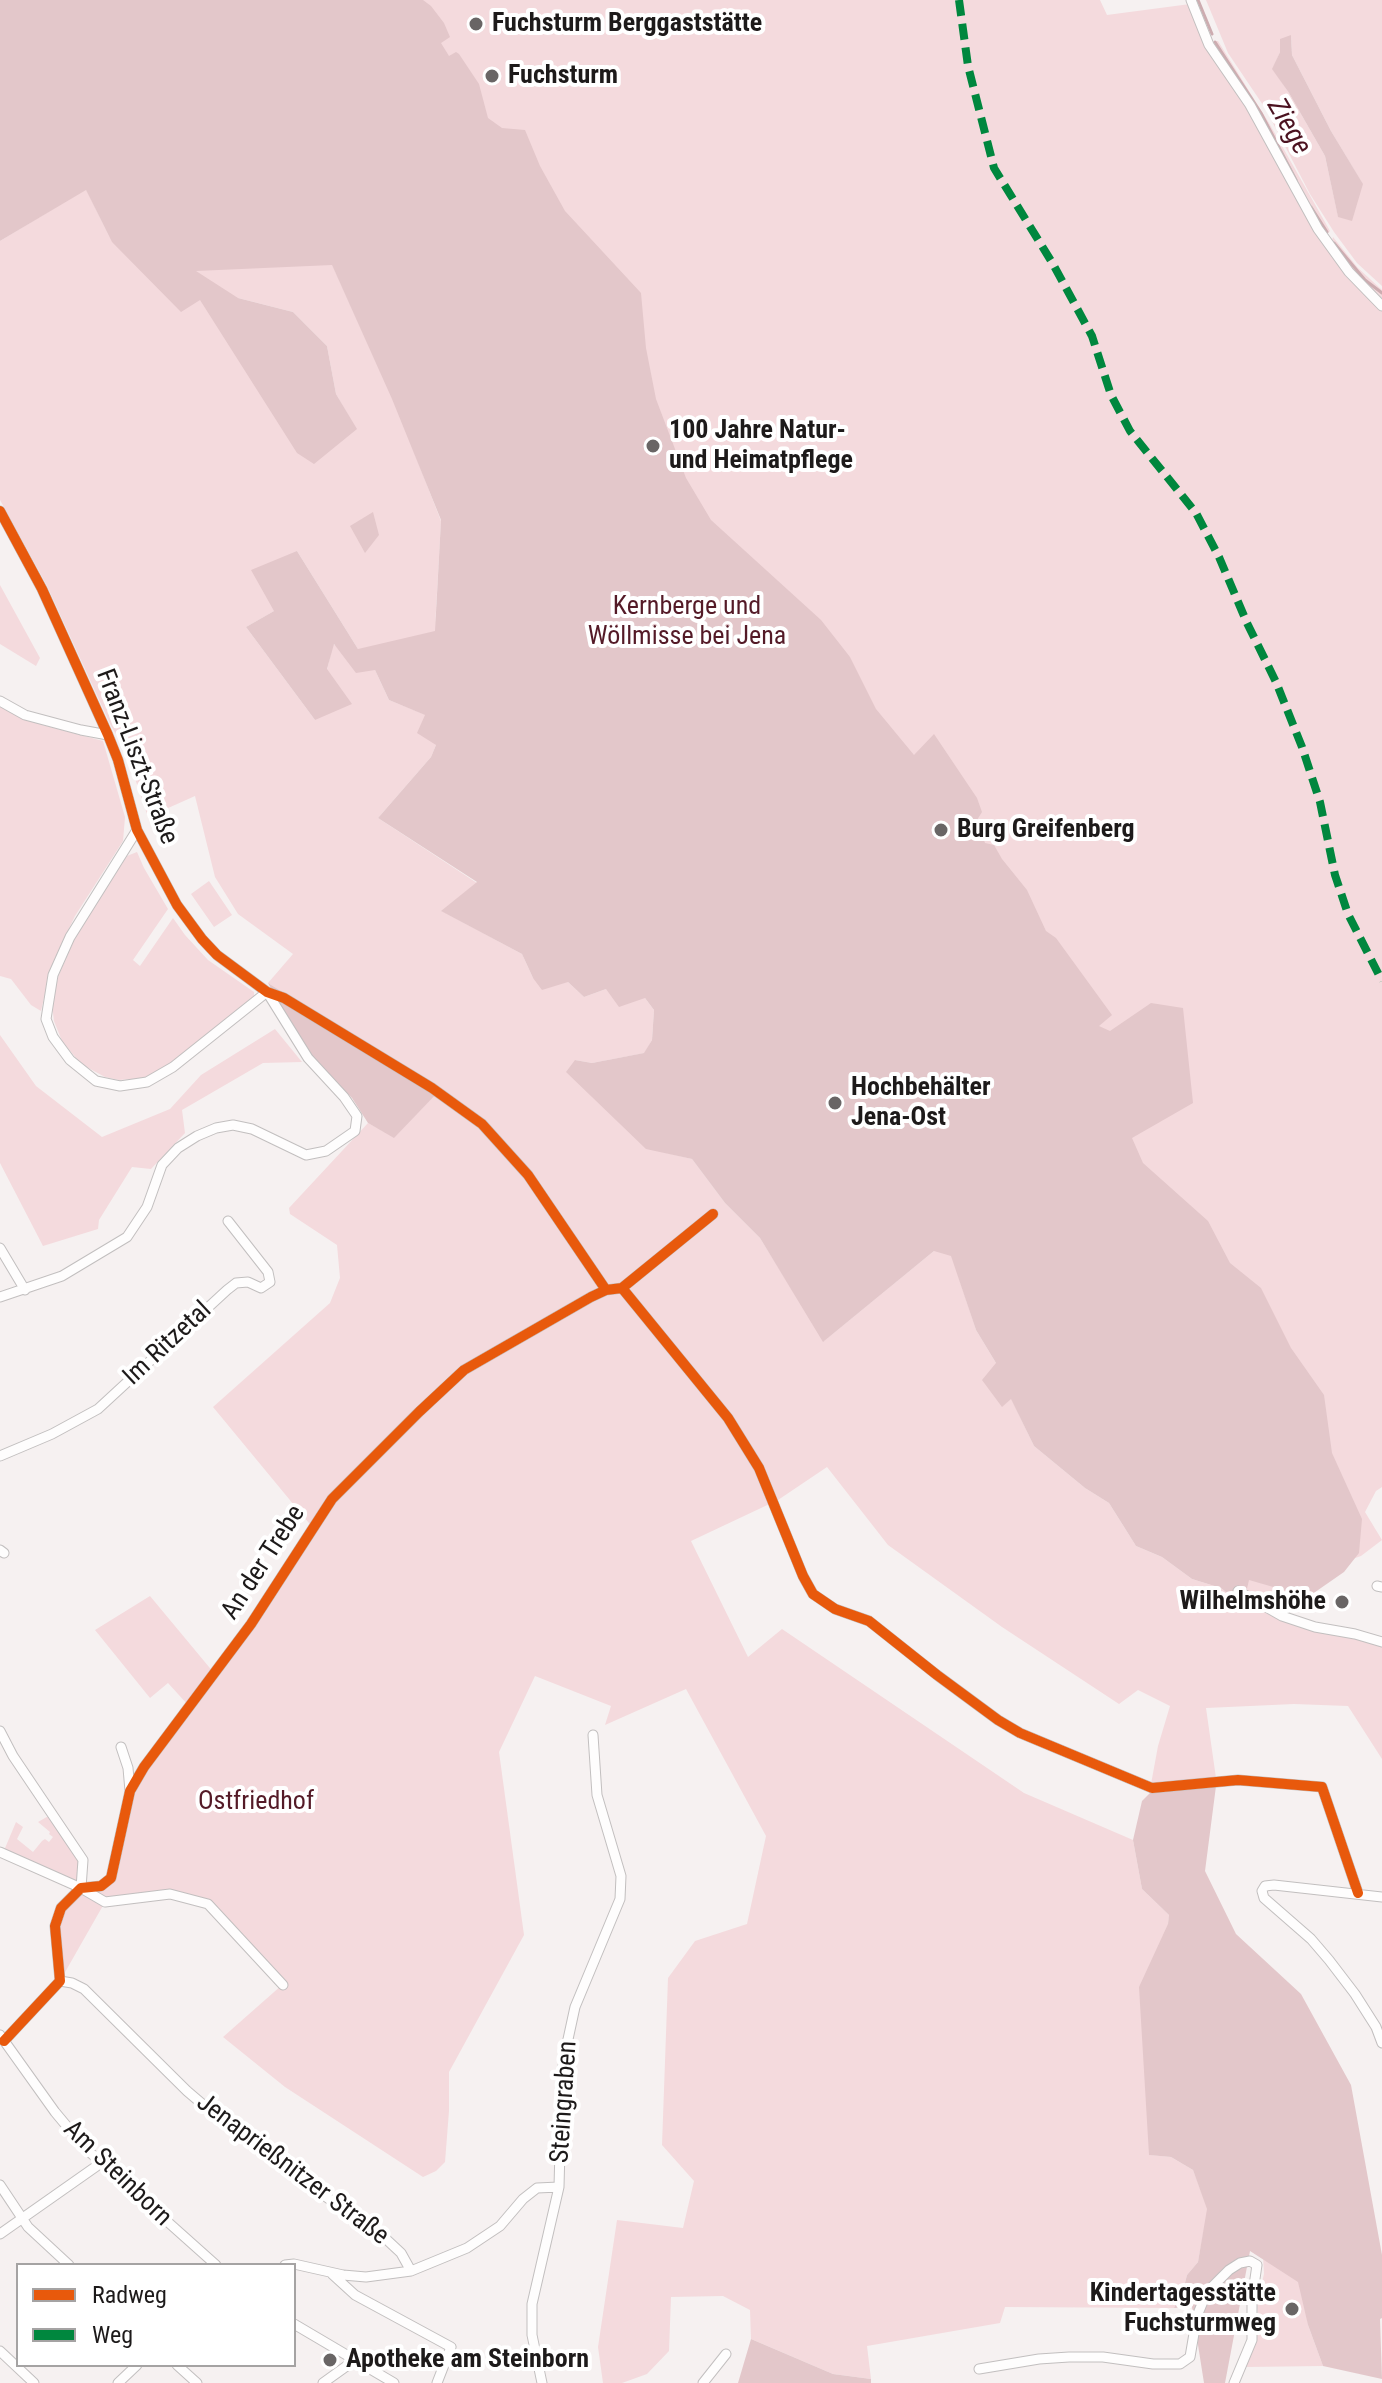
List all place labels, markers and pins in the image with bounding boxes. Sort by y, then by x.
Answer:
place label: Fuchsturm Berggaststätte [492,8,762,40]
marker: Fuchsturm Berggaststätte [467,15,485,33]
place label: Fuchsturm [508,60,618,92]
marker: Fuchsturm [483,67,501,85]
place label: 100 Jahre Natur- und Heimatpflege [669,415,853,476]
marker: 100 Jahre Natur- und Heimatpflege [644,437,662,455]
place label: Burg Greifenberg [957,814,1135,846]
marker: Burg Greifenberg [932,821,950,839]
place label: Hochbehälter Jena-Ost [851,1072,991,1134]
marker: Hochbehälter Jena-Ost [826,1094,844,1112]
place label: Wilhelmshöhe [1180,1586,1326,1618]
marker: Wilhelmshöhe [1333,1593,1351,1611]
place label: Kindertagesstätte Fuchsturmweg [1090,2278,1276,2340]
marker: Kindertagesstätte Fuchsturmweg [1283,2300,1301,2318]
place label: Apotheke am Steinborn [346,2344,589,2376]
marker: Apotheke am Steinborn [321,2351,339,2369]

